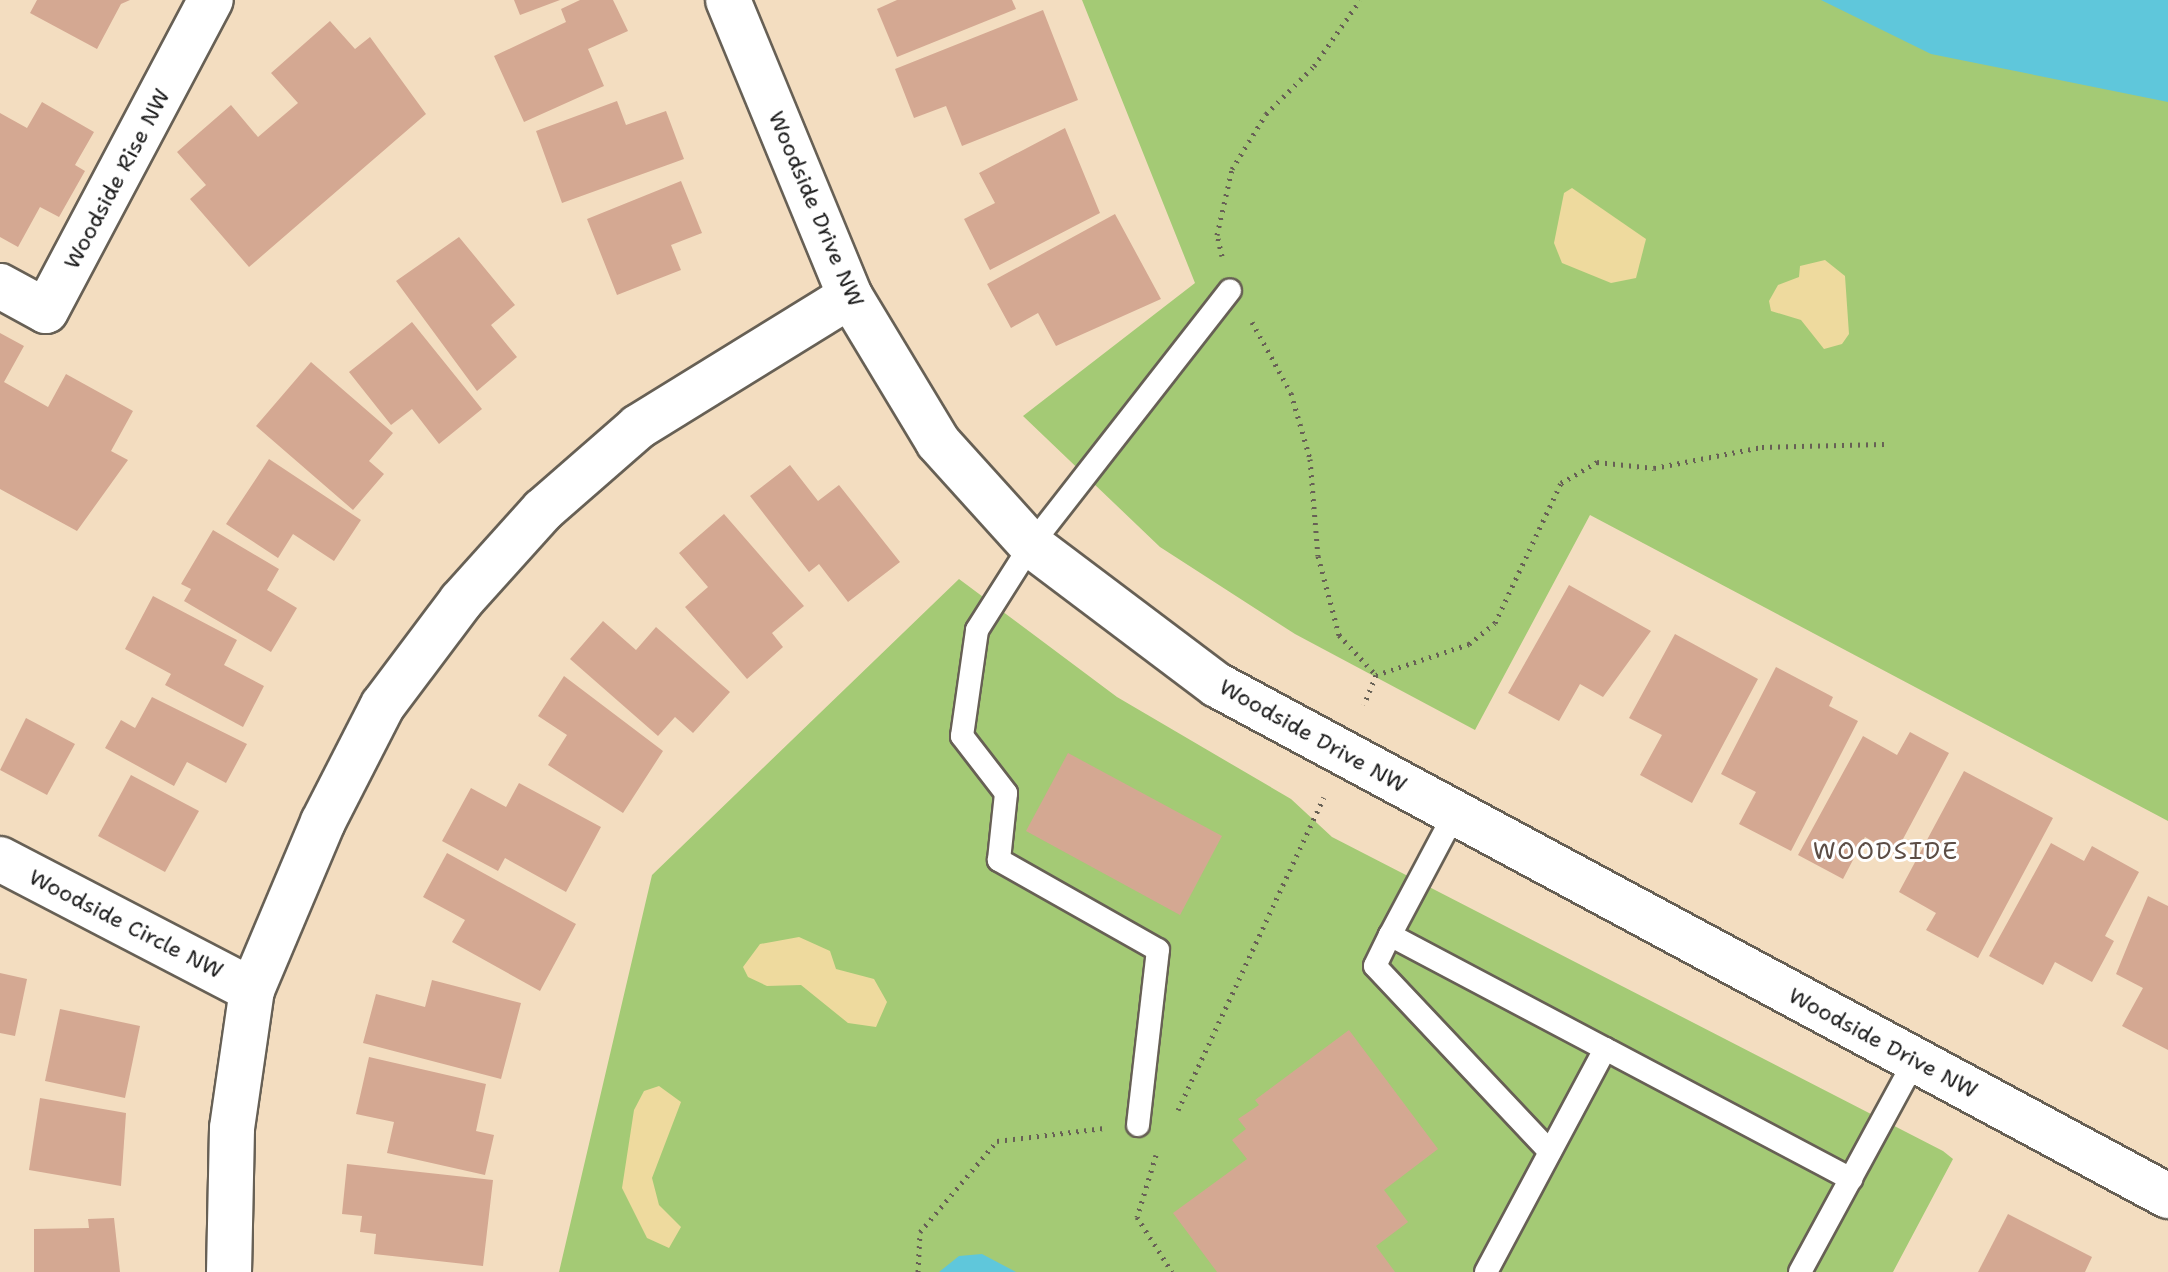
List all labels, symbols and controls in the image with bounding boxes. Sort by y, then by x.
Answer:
street label: Woodside Rise NW [58,84,176,274]
street label: Woodside Drive NW [763,107,869,311]
street label: Woodside Drive NW [1215,674,1411,798]
district label: WOODSIDE [1813,838,1959,866]
street label: Woodside Circle NW [25,864,227,984]
street label: Woodside Drive NW [1784,982,1982,1104]

